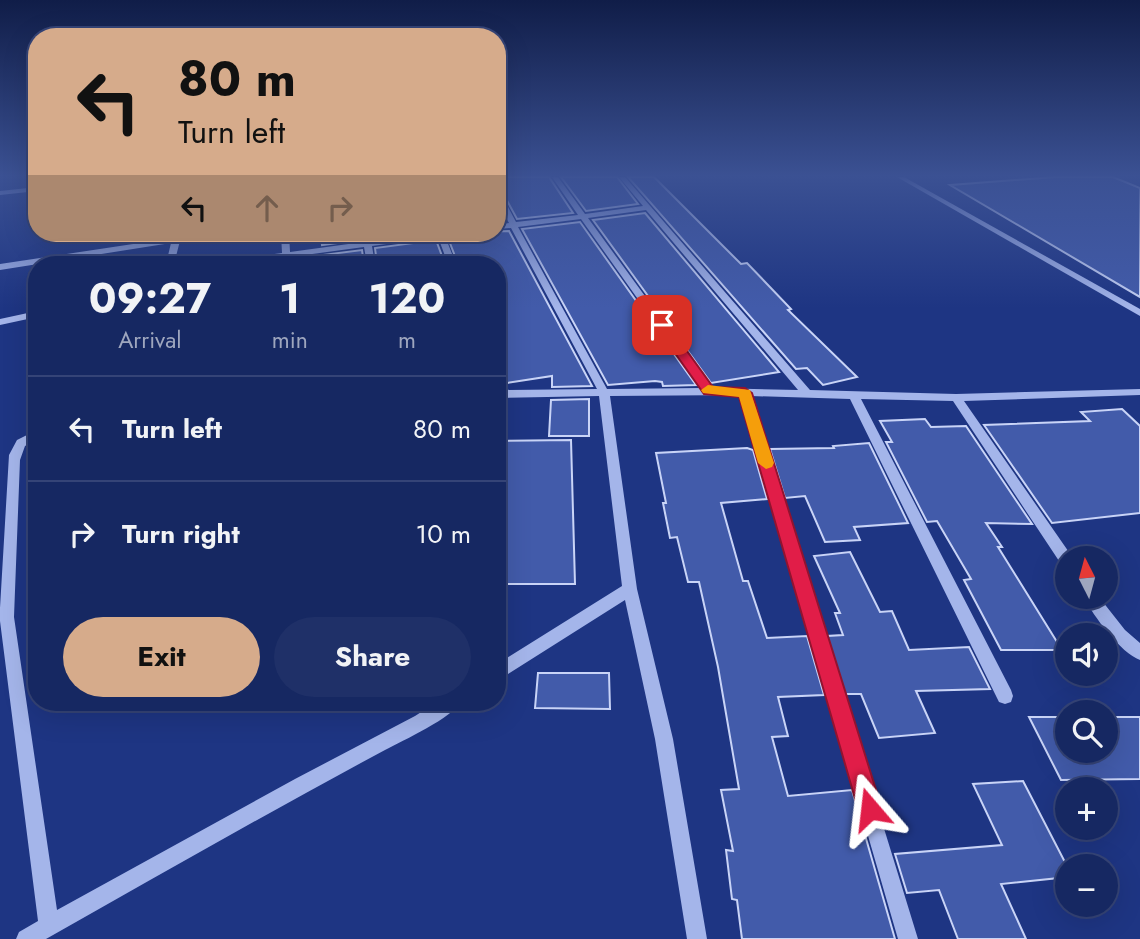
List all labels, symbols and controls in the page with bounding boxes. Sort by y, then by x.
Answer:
text: 80 m [178,44,296,114]
icon: left [63,56,154,147]
text: Turn left [178,109,285,155]
icon: left [175,189,213,227]
icon: ahead [248,189,286,227]
icon: right [321,189,359,227]
text: 09:27 [89,268,211,329]
text: 1 [279,268,300,329]
text: 120 [369,268,445,329]
pin [632,295,692,355]
icon: arrive [643,306,681,344]
text: Arrival [118,323,182,357]
text: min [272,323,308,357]
text: m [398,323,416,357]
icon: left [63,410,101,448]
text: Turn left [122,410,222,448]
text: 80 m [413,410,471,448]
icon: right [63,515,101,553]
text: Turn right [122,515,240,553]
text: 10 m [416,515,471,553]
north arrow [1055,546,1118,609]
map controls [1055,546,1118,917]
button: Exit [63,617,260,697]
button: Share [274,617,471,697]
button: sound [1055,623,1118,686]
button: search [1055,700,1118,763]
position arrow [833,772,907,846]
button: + [1055,777,1118,840]
button: − [1055,854,1118,917]

